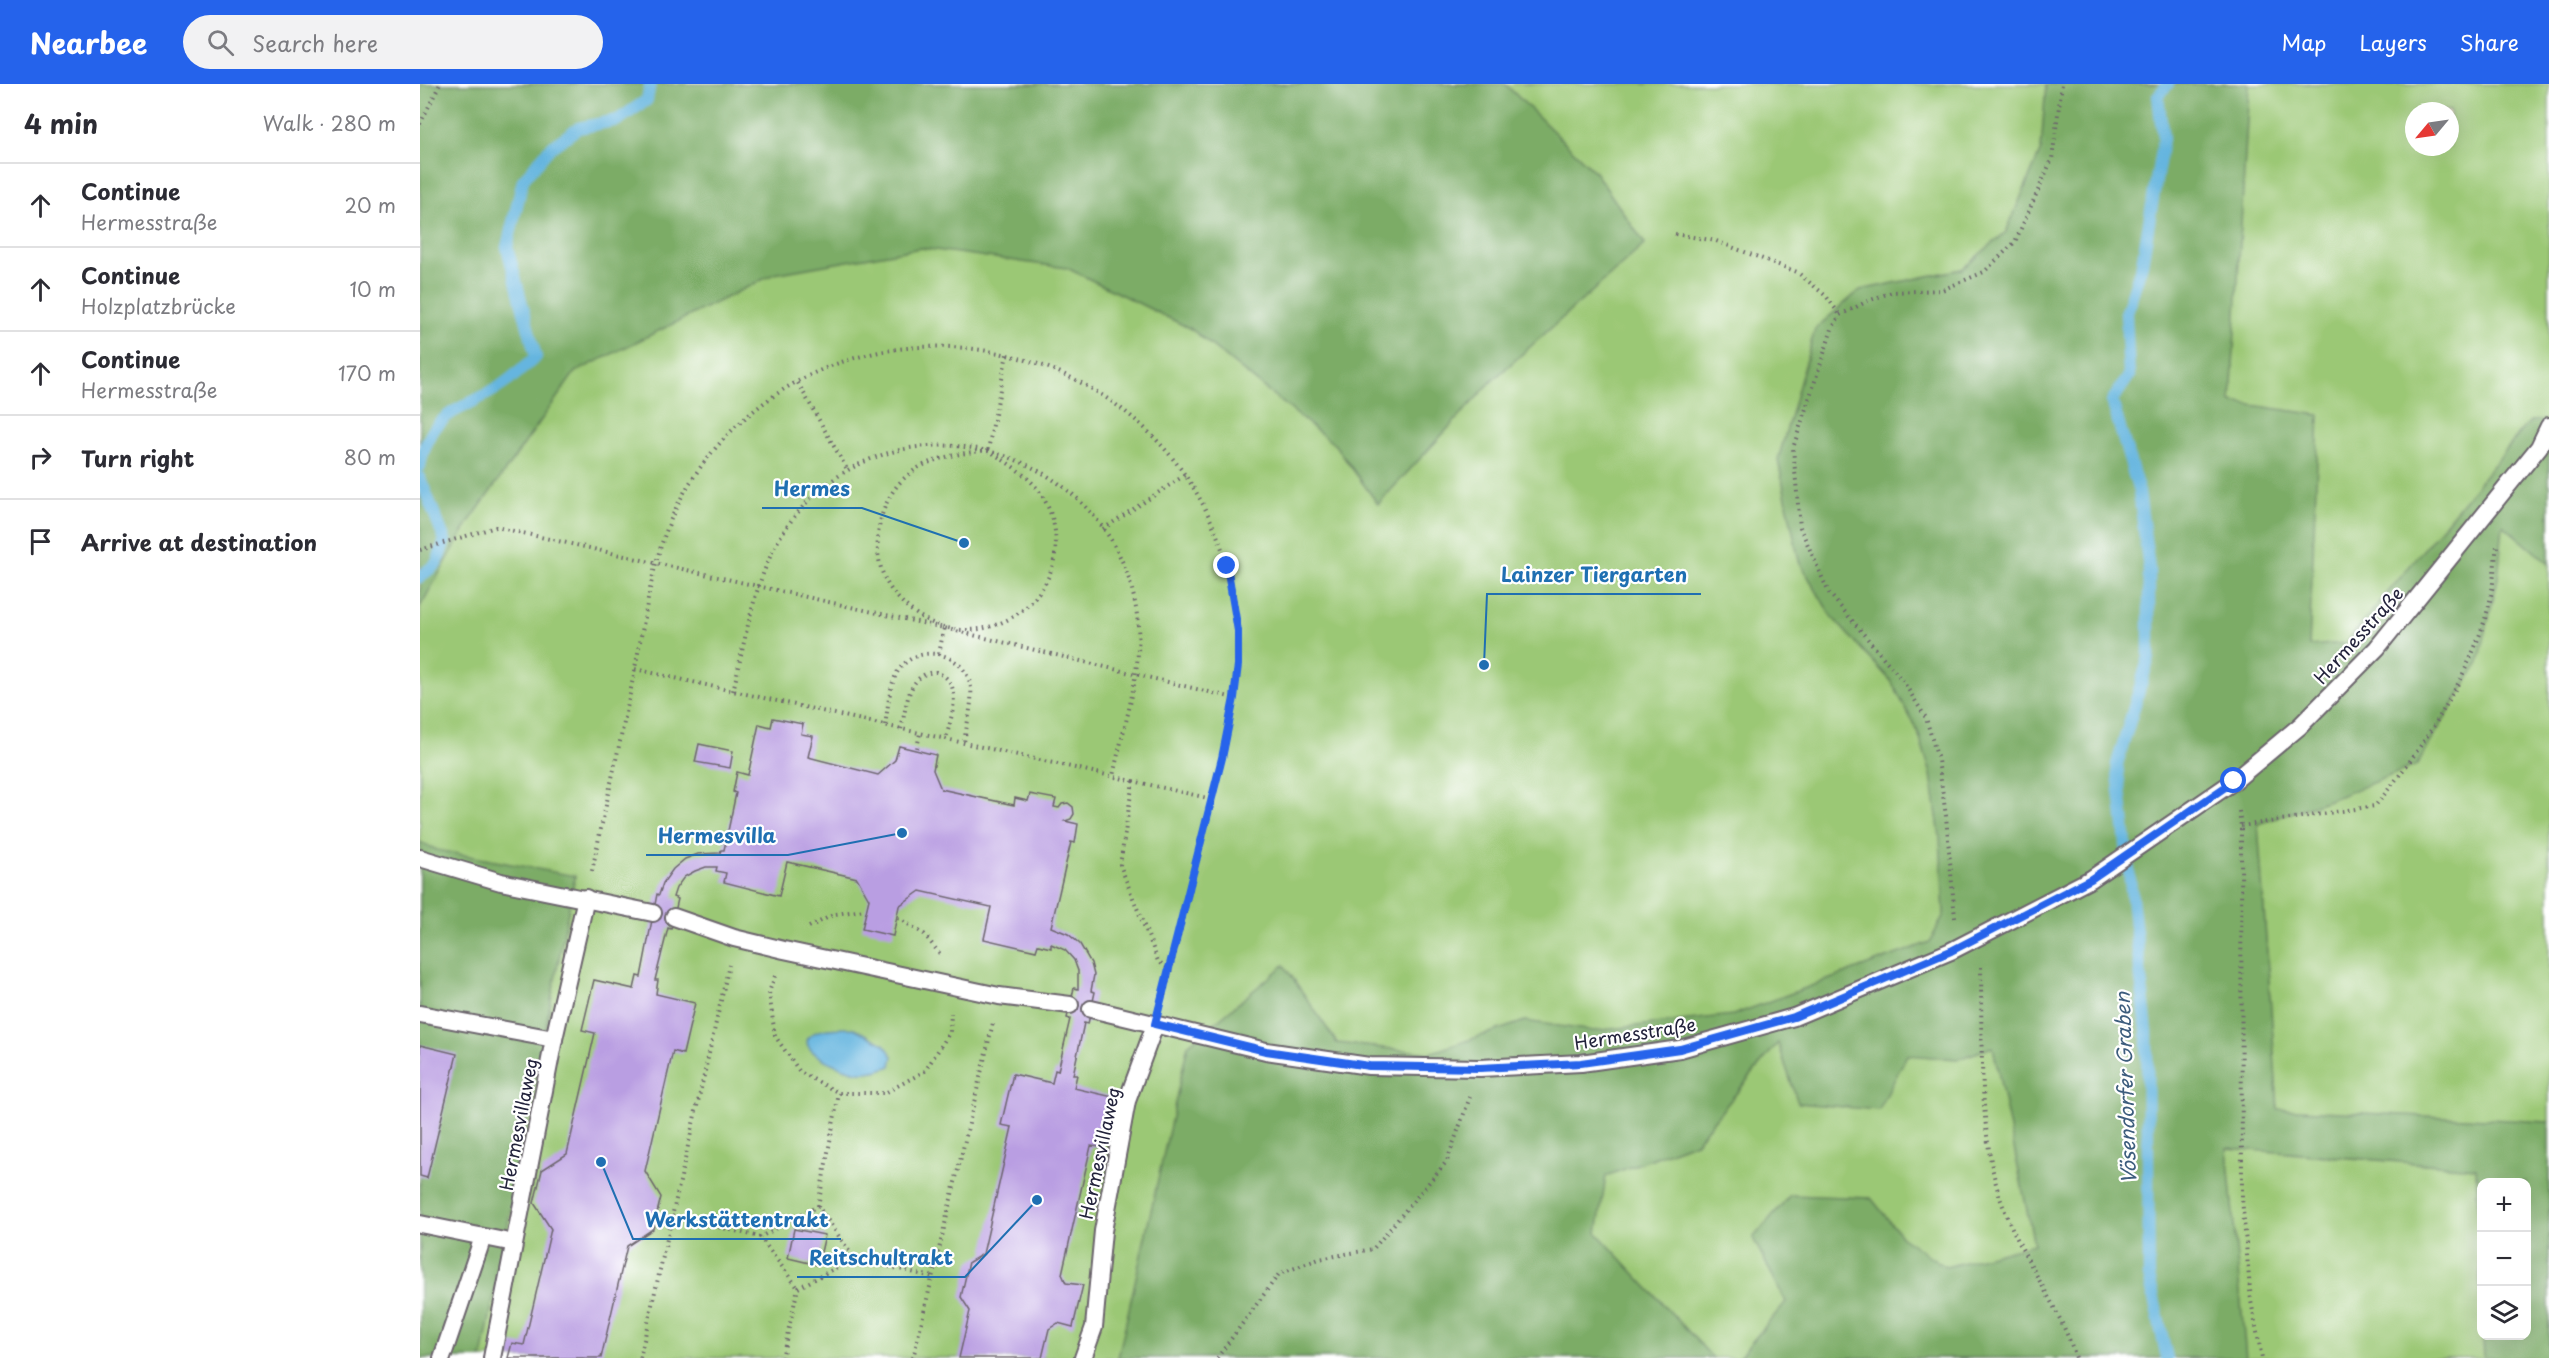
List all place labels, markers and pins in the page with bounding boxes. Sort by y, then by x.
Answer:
callout: Hermes [762,470,862,508]
callout: Lainzer Tiergarten [1487,556,1701,594]
callout: Hermesvilla [646,817,788,855]
callout: Werkstättentrakt [633,1201,841,1239]
callout: Reitschultrakt [797,1239,965,1277]

